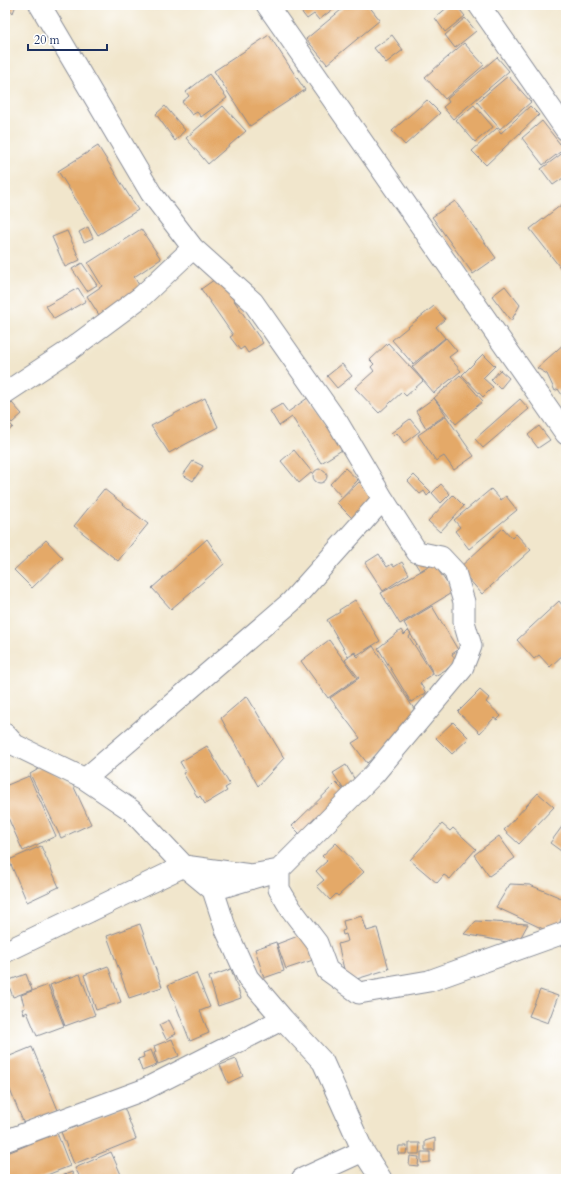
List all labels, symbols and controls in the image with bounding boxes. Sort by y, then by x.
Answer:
scale bar [28,26,107,52]
text: 20 m [34,32,61,48]

